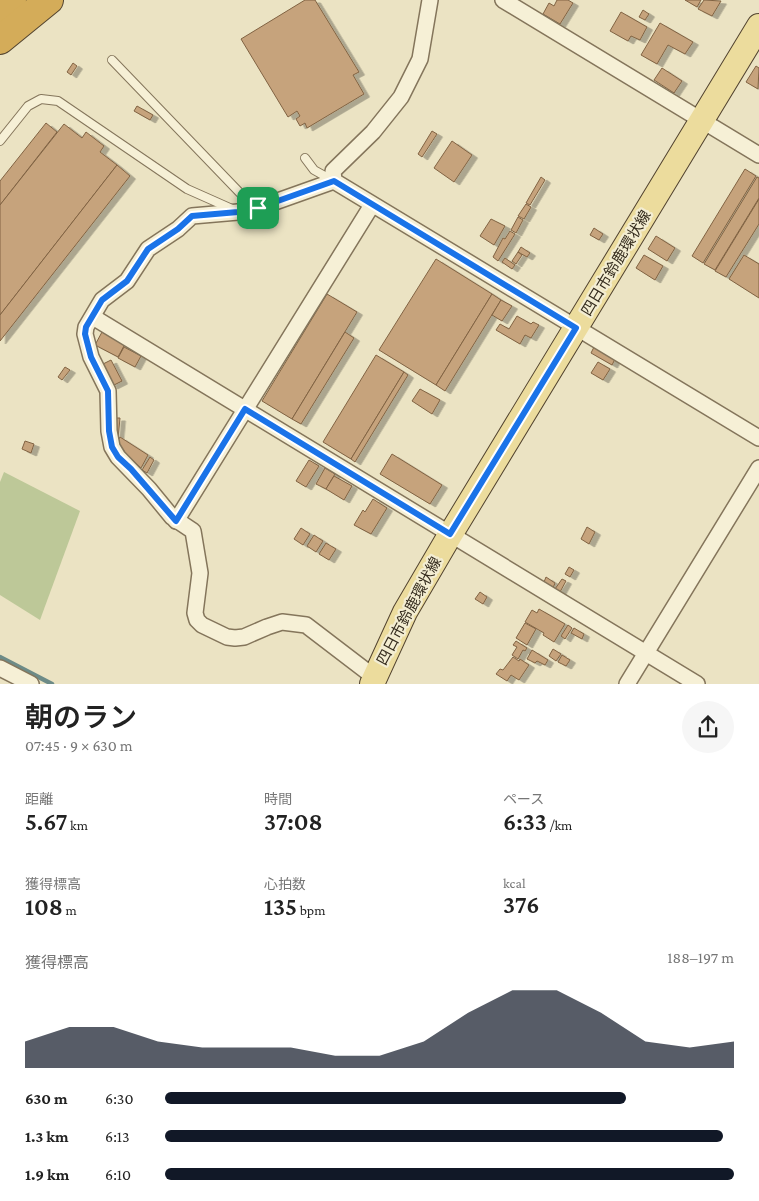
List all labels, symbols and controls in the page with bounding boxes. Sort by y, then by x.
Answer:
pin [237,187,279,229]
icon: arrive [244,194,272,222]
street label: 四日市鈴鹿環状線 [577,207,654,319]
street label: 四日市鈴鹿環状線 [373,554,444,668]
button: share [682,701,734,753]
text: 朝のラン [25,702,137,733]
text: 07:45 · 9 × 630 m [25,737,133,754]
text: 距離 [25,791,53,807]
text: 時間 [264,791,292,807]
text: ペース [503,791,544,807]
text: 5.67 [25,808,67,835]
text: 37:08 [264,808,323,835]
text: 6:33 [503,808,547,835]
text: km [67,817,88,833]
text: /km [547,817,572,833]
text: kcal [503,875,526,891]
text: 獲得標高 [25,876,81,892]
text: 心拍数 [264,876,306,892]
text: 376 [503,891,539,918]
text: 108 [25,893,63,920]
text: 135 [264,893,297,920]
text: m [63,902,77,918]
text: bpm [297,902,325,918]
text: 188–197 m [667,949,734,966]
text: 獲得標高 [25,954,89,971]
text: 630 m [25,1090,68,1107]
text: 6:30 [105,1090,133,1107]
text: 1.3 km [25,1128,69,1145]
text: 6:13 [105,1128,130,1145]
text: 1.9 km [25,1166,69,1183]
text: 6:10 [105,1166,131,1183]

